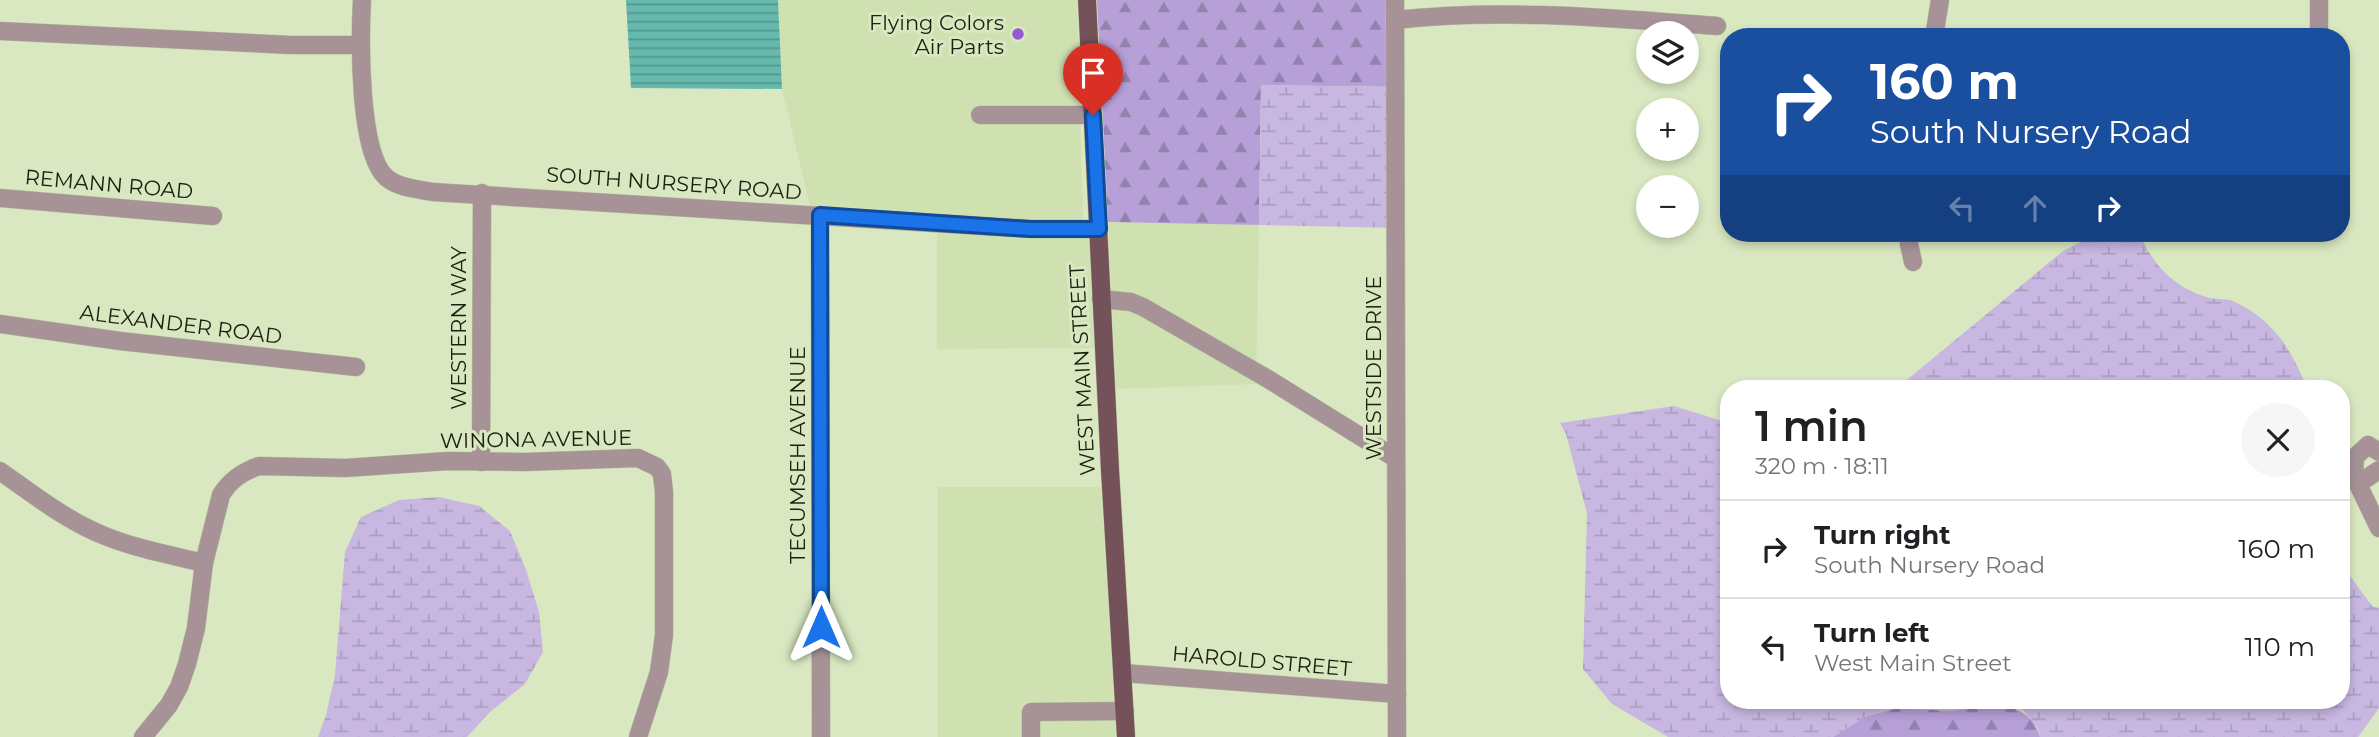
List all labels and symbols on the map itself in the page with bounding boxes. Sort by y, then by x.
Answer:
place label: Flying Colors Air Parts [869,10,1004,59]
marker: Flying Colors Air Parts [1010,26,1026,42]
pin [1063,43,1123,115]
street label: SOUTH NURSERY ROAD [545,162,803,204]
street label: REMANN ROAD [24,164,194,204]
street label: WESTERN WAY [446,246,471,410]
street label: WEST MAIN STREET [1064,264,1100,476]
street label: WESTSIDE DRIVE [1361,276,1386,460]
street label: ALEXANDER ROAD [78,299,284,349]
street label: TECUMSEH AVENUE [785,346,810,564]
street label: WINONA AVENUE [440,425,632,453]
position arrow [784,590,858,664]
street label: HAROLD STREET [1171,641,1353,681]

